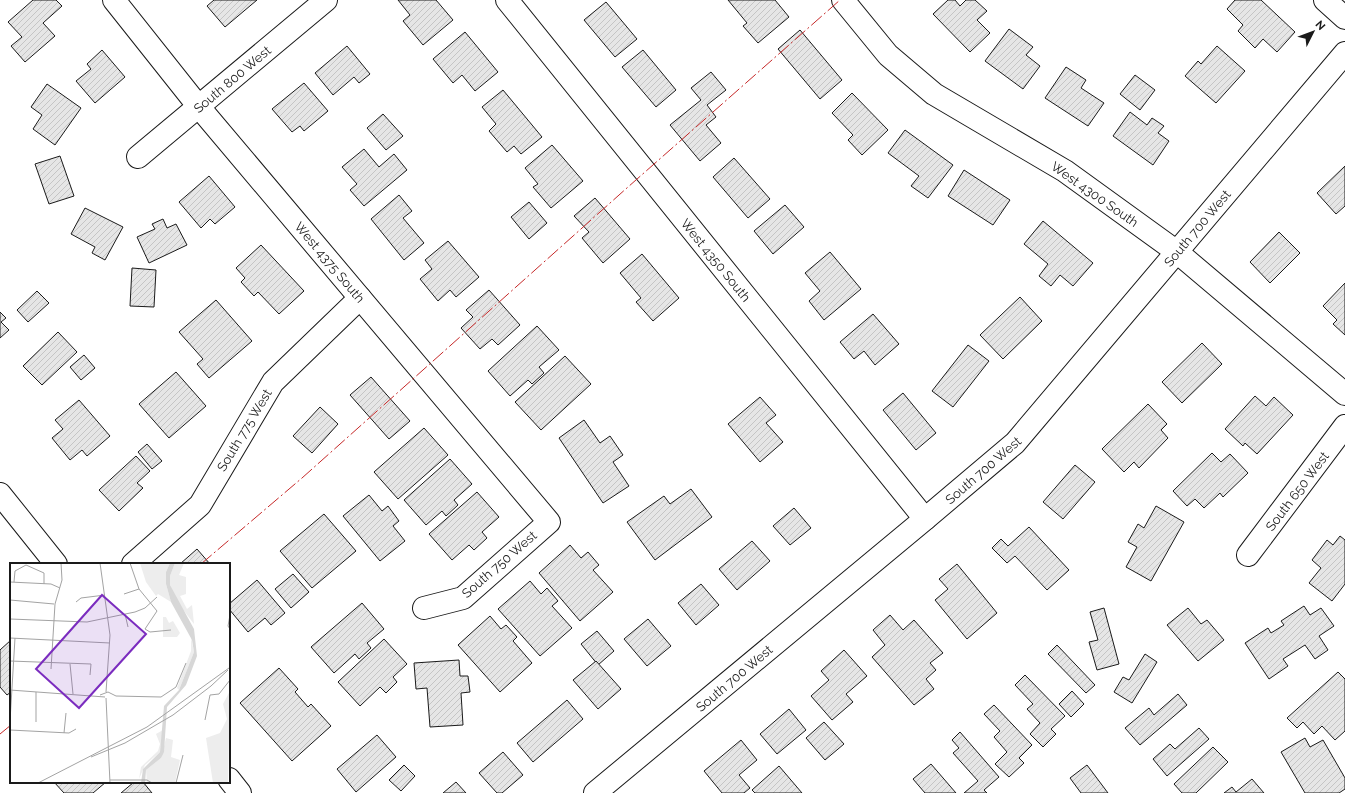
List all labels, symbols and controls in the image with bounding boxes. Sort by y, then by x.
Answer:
north arrow [1293,12,1333,52]
text: N [1312,18,1328,33]
street label: South 800 West [191,42,274,116]
street label: West 4300 South [1048,159,1141,230]
street label: South 700 West [1161,187,1234,270]
street label: West 4350 South [678,216,754,305]
street label: West 4375 South [292,219,368,306]
street label: South 775 West [214,386,275,474]
street label: South 700 West [942,433,1025,507]
street label: South 650 West [1263,448,1332,534]
street label: South 750 West [459,527,540,601]
inset map [10,563,230,783]
street label: South 700 West [693,642,776,715]

